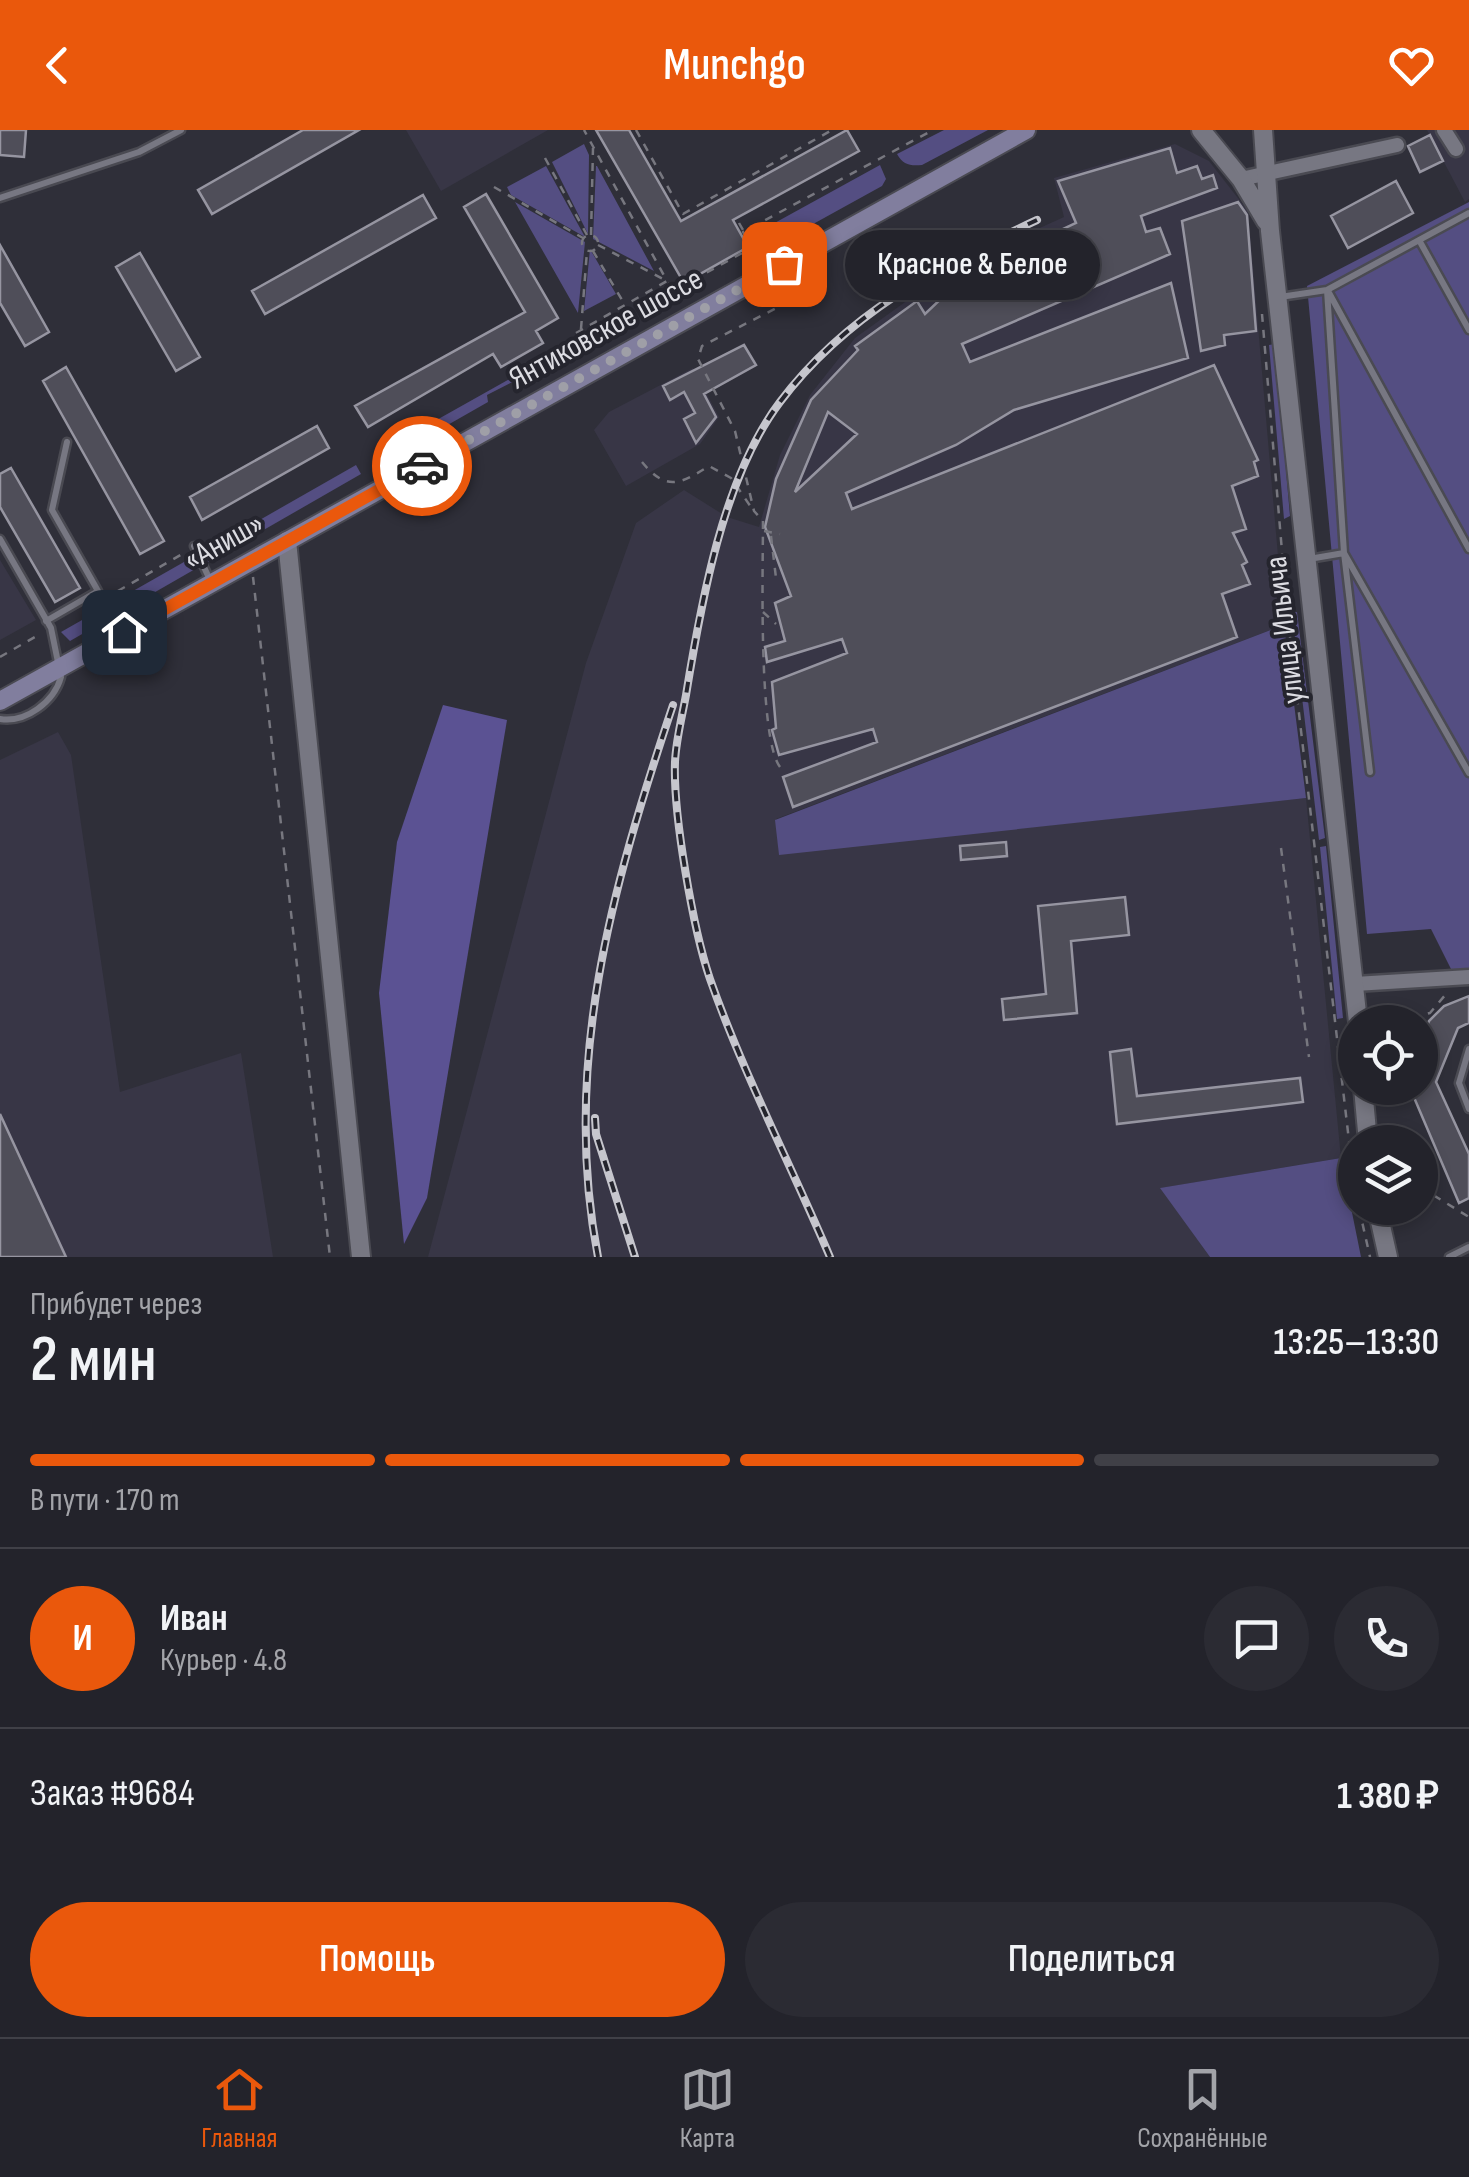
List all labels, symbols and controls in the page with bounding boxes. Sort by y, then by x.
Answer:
icon: back [30,38,85,93]
text: Munchgo [663,38,806,93]
icon: heart [1384,38,1439,93]
pin [742,222,827,307]
callout: Красное & Белое [844,229,1099,299]
icon: bag [757,237,812,292]
text: Красное & Белое [877,245,1068,284]
street label: Янтиковское шоссе [502,260,710,398]
courier [372,416,472,516]
icon: car [395,439,450,494]
street label: «Аниш» [177,504,271,580]
street label: улица Ильича [1257,554,1313,706]
pin [82,590,167,675]
icon: home [97,605,152,660]
map controls [1338,1005,1438,1225]
button: locate [1338,1005,1438,1105]
button: layers [1338,1125,1438,1225]
text: Прибудет через [30,1285,202,1324]
text: 13:25–13:30 [1273,1320,1439,1365]
text: 2 мин [30,1322,157,1400]
text: В пути · 170 m [30,1481,179,1520]
button: chat [1204,1586,1309,1691]
button: phone [1334,1586,1439,1691]
text: Иван [160,1596,228,1641]
text: И [72,1616,93,1661]
text: Курьер · 4.8 [160,1641,287,1680]
text: Заказ #9684 [30,1771,195,1816]
text: 1 380 ₽ [1337,1774,1439,1819]
button: Помощь [30,1902,725,2017]
button: Поделиться [745,1902,1439,2017]
tab: Главная [201,2062,278,2155]
tab: Карта [680,2062,735,2155]
tab: Сохранённые [1137,2062,1268,2155]

